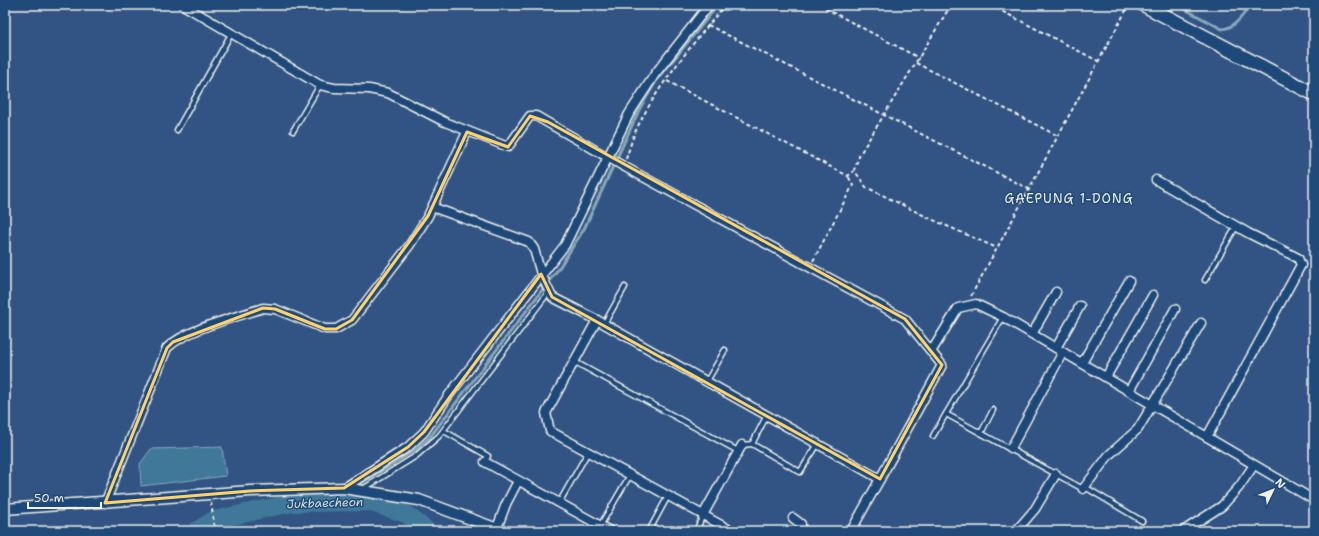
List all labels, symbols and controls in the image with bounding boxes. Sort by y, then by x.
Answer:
district label: GAEPUNG 1-DONG [1005,190,1133,207]
north arrow [1253,470,1293,510]
text: N [1271,475,1289,492]
scale bar [28,484,101,510]
text: 50 m [34,490,64,506]
water label: Jukbaecheon [286,494,364,512]

